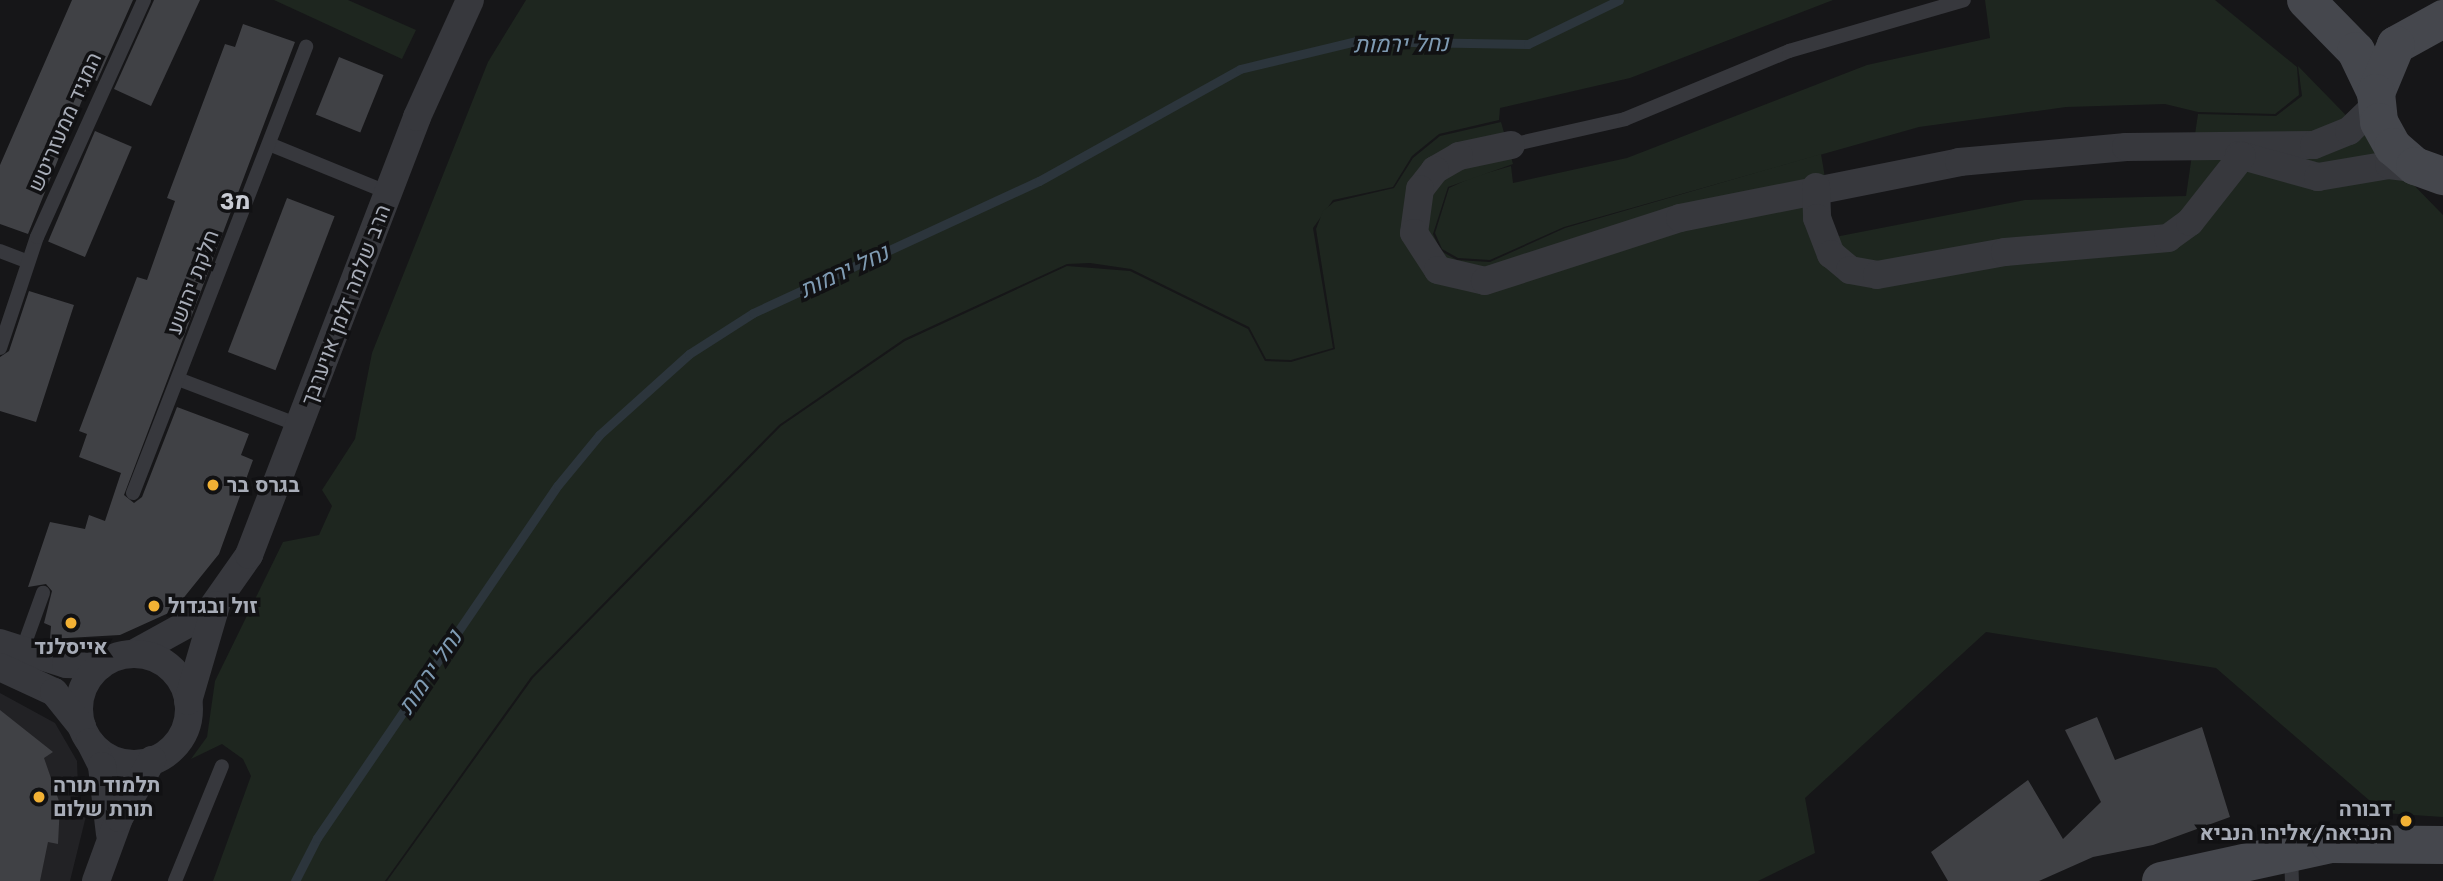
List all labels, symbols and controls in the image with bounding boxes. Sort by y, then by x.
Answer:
water label: נחל ירמות [1353,29,1449,59]
street label: המגיד ממעזריטש [23,48,107,196]
district label: מ3 [220,187,250,215]
street label: הרב שלמה זלמן אויערבך [296,201,396,409]
street label: חלקת יהושע [162,226,224,338]
water label: נחל ירמות [795,238,893,304]
place label: בגרס בר [227,472,300,498]
marker: בגרס בר [205,477,221,493]
place label: זול ובגדול [168,593,258,619]
marker: זול ובגדול [146,598,162,614]
marker: אייסלנד [63,615,79,631]
water label: נחל ירמות [392,625,468,719]
place label: אייסלנד [34,634,108,660]
place label: תלמוד תורה תורת שלום [53,772,160,822]
marker: תלמוד תורה תורת שלום [31,789,47,805]
place label: דבורה הנביאה/אליהו הנביא [2200,796,2392,846]
marker: דבורה הנביאה/אליהו הנביא [2398,813,2414,829]

